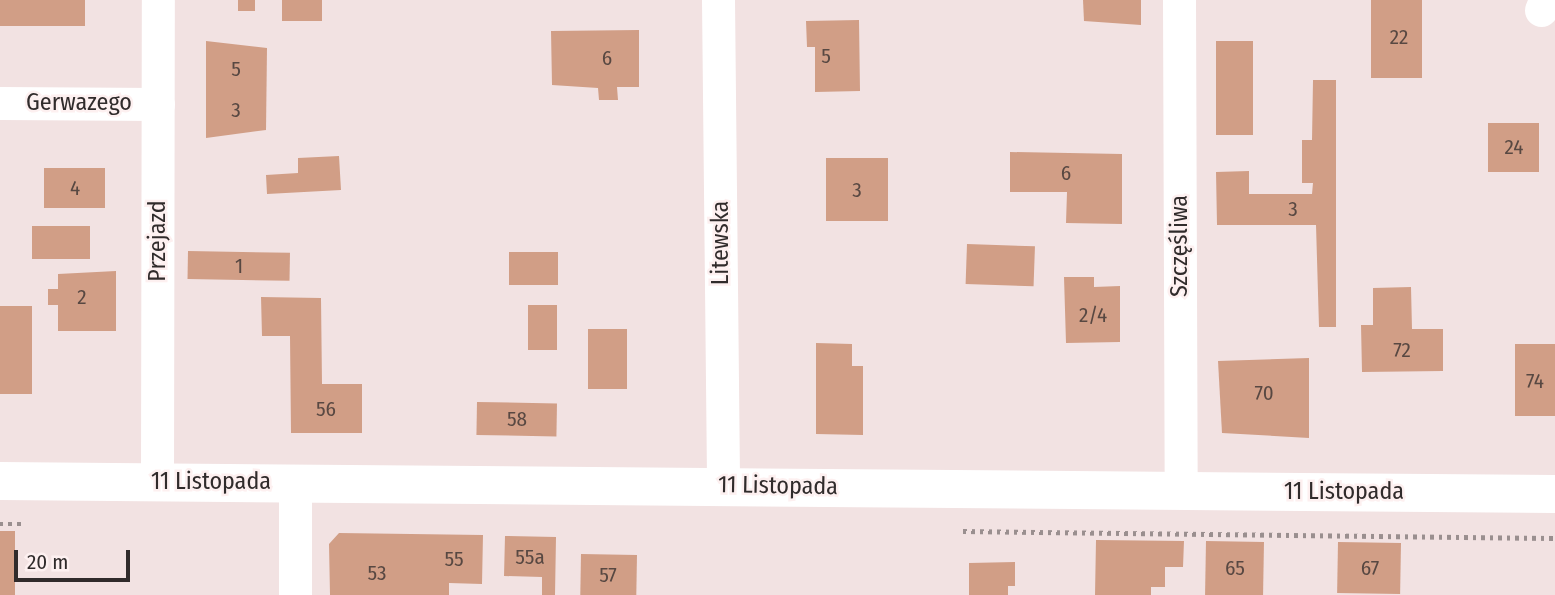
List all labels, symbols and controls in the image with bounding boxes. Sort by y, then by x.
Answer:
house number: 22 [1390,24,1408,50]
house number: 5 [821,43,831,69]
house number: 6 [602,45,612,71]
house number: 5 [231,56,241,82]
street label: Gerwazego [26,89,132,117]
house number: 3 [231,97,241,123]
house number: 24 [1504,134,1524,160]
house number: 6 [1061,160,1071,186]
house number: 4 [70,175,80,201]
house number: 3 [852,177,862,203]
street label: Szczęśliwa [1166,195,1194,297]
house number: 3 [1288,196,1298,222]
street label: Przejazd [144,200,172,282]
street label: Litewska [707,201,735,285]
house number: 1 [235,253,243,279]
house number: 2 [77,284,87,310]
house number: 2/4 [1079,302,1107,328]
house number: 72 [1393,337,1411,363]
house number: 74 [1526,368,1544,394]
house number: 70 [1254,380,1274,406]
house number: 56 [316,396,336,422]
house number: 58 [507,406,527,432]
street label: 11 Listopada [151,468,271,496]
street label: 11 Listopada [718,471,838,501]
street label: 11 Listopada [1284,478,1404,506]
scale bar [18,536,133,580]
house number: 55a [515,544,545,570]
house number: 55 [444,546,464,572]
text: 20 m [27,549,68,575]
house number: 65 [1225,555,1245,581]
house number: 67 [1361,555,1379,581]
house number: 53 [368,560,386,586]
house number: 57 [599,562,617,588]

